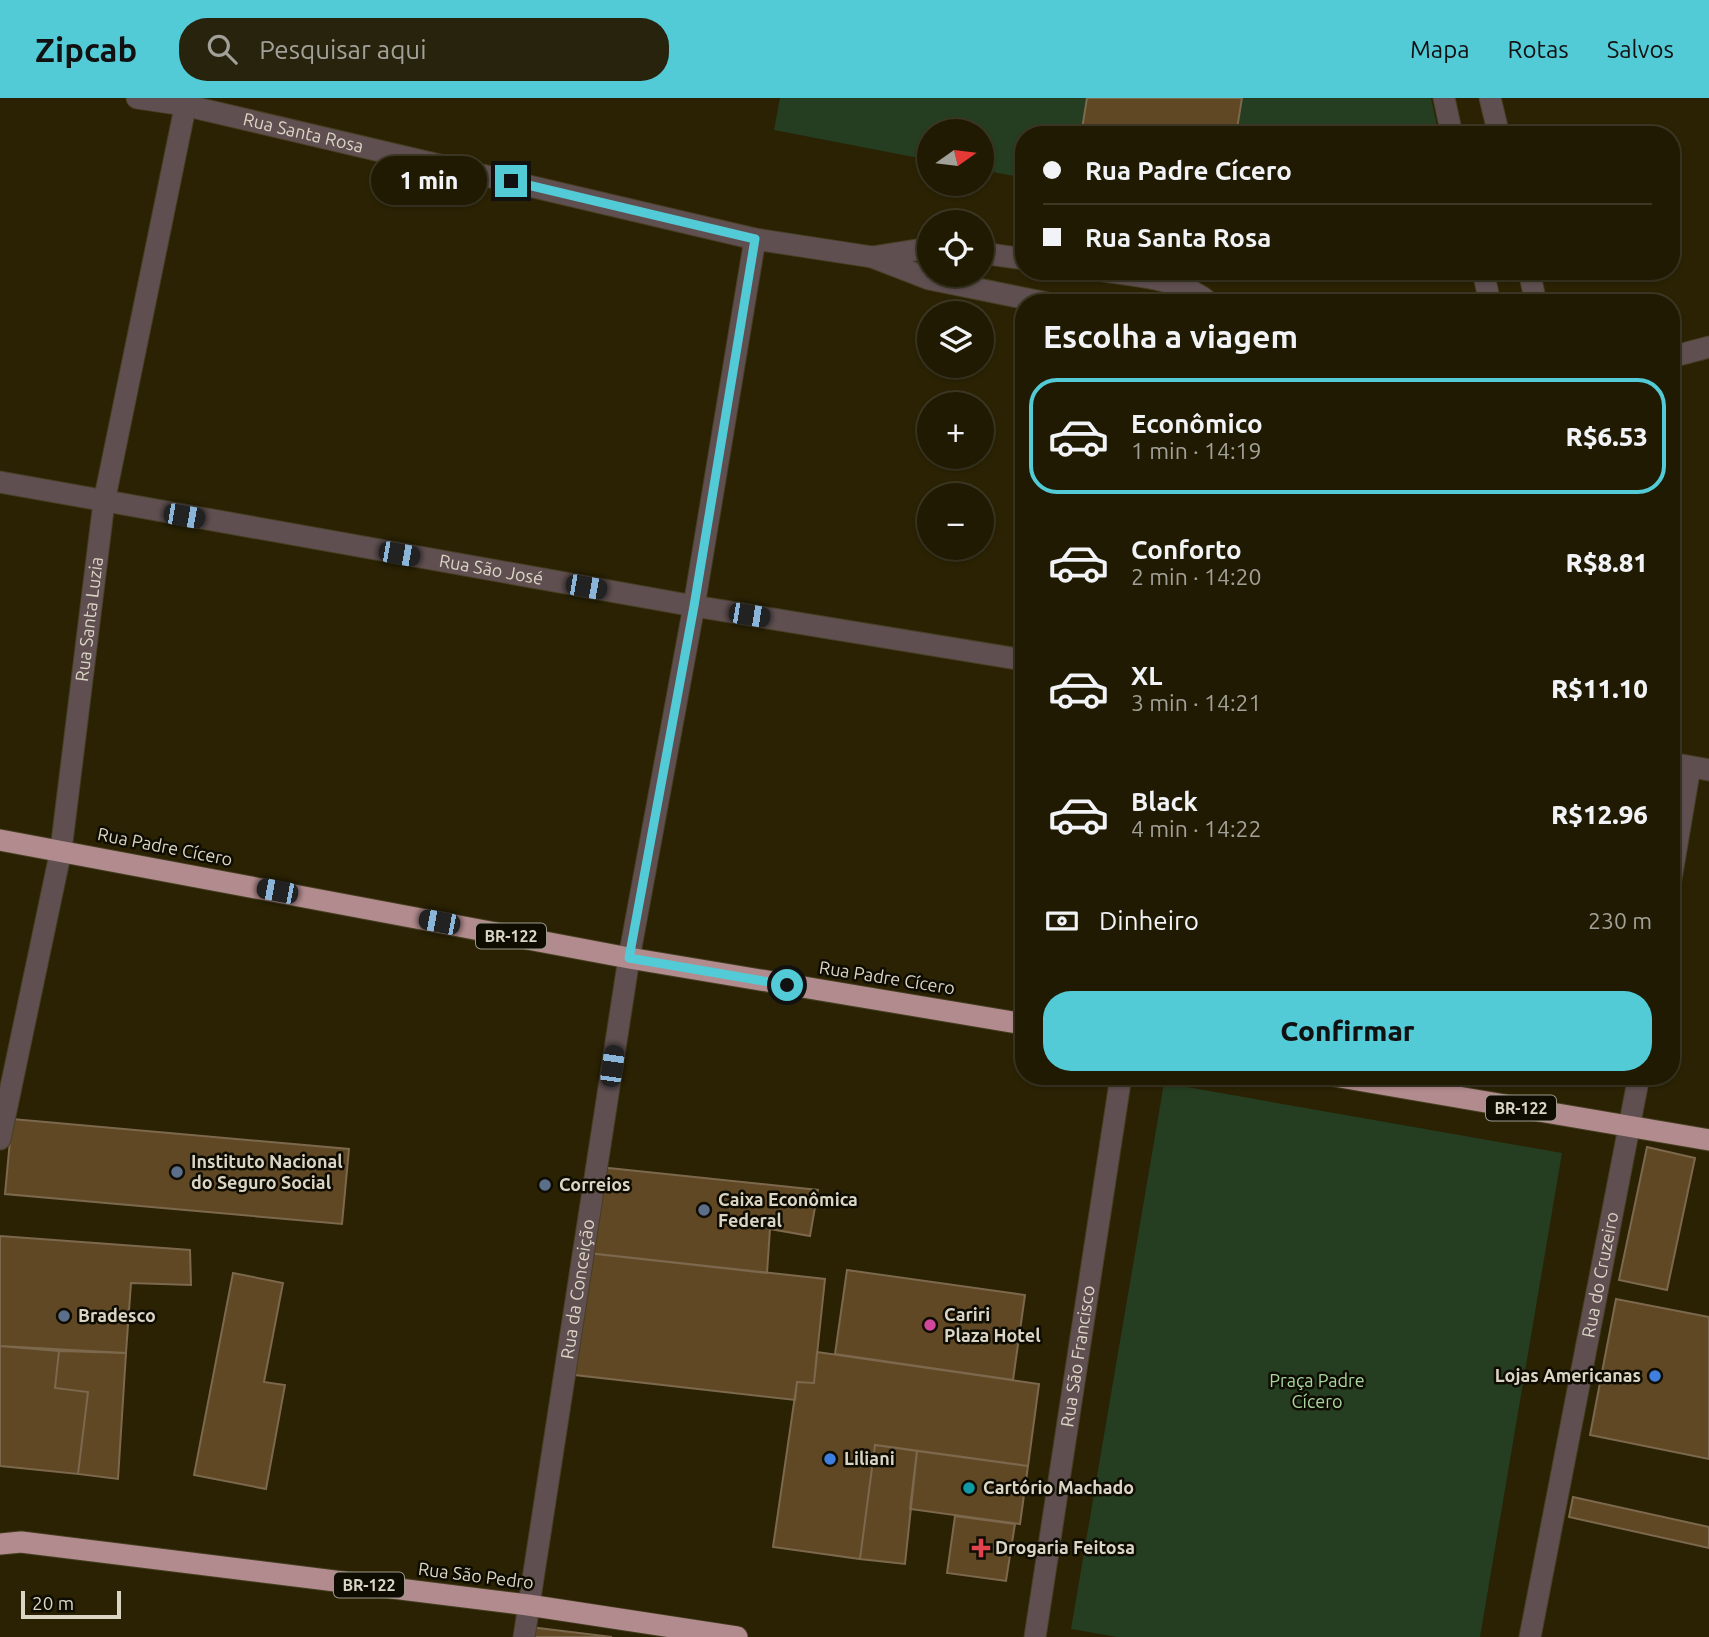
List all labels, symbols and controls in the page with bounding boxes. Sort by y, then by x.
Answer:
search box [179,18,669,81]
icon: search [203,30,241,68]
text: Zipcab [35,31,137,68]
text: Pesquisar aqui [259,35,427,64]
text: Mapa [1410,36,1470,63]
text: Rotas [1508,36,1569,63]
text: Salvos [1607,36,1674,63]
street label: Rua Santa Rosa [241,108,366,156]
north arrow [917,119,994,196]
map controls [917,119,994,560]
callout: 1 min [371,156,486,206]
text: Rua Padre Cícero [1085,156,1292,185]
route end [495,165,527,197]
text: 1 min [400,168,458,193]
button: locate [917,210,994,287]
text: Rua Santa Rosa [1085,223,1271,252]
button: layers [917,301,994,378]
text: Escolha a viagem [1043,318,1298,354]
button: + [917,392,994,469]
icon: car [1047,405,1110,468]
text: Econômico [1131,409,1263,438]
text: R$6.53 [1566,422,1648,451]
text: 1 min · 14:19 [1131,438,1262,463]
button: − [917,483,994,560]
car [162,502,207,530]
icon: car [1047,531,1110,594]
text: Conforto [1131,535,1242,564]
car [377,540,422,568]
text: R$8.81 [1566,548,1648,577]
street label: Rua São José [438,550,545,588]
street label: Rua Santa Luzia [71,555,106,683]
text: 2 min · 14:20 [1131,564,1262,589]
car [564,573,609,601]
car [727,601,772,629]
icon: car [1047,657,1110,720]
text: XL [1131,661,1162,690]
text: R$11.10 [1551,674,1648,703]
text: 3 min · 14:21 [1131,690,1262,715]
icon: car [1047,783,1110,846]
text: Black [1131,787,1198,816]
text: R$12.96 [1551,800,1648,829]
text: 4 min · 14:22 [1131,816,1262,841]
street label: Rua Padre Cícero [96,823,234,869]
car [255,877,300,905]
icon: cash [1043,902,1081,940]
text: Dinheiro [1099,906,1199,935]
car [417,908,462,936]
text: 230 m [1588,908,1652,933]
road number: BR-122 [476,923,546,948]
street label: Rua Padre Cícero [818,956,956,998]
route start [771,969,803,1001]
button: Confirmar [1043,991,1652,1071]
car [599,1044,626,1088]
road number: BR-122 [1486,1096,1556,1120]
place label: Instituto Nacional do Seguro Social [191,1151,343,1192]
marker: Instituto Nacional do Seguro Social [169,1164,185,1180]
place label: Correios [559,1174,631,1194]
marker: Correios [537,1177,553,1193]
place label: Caixa Econômica Federal [718,1189,858,1230]
marker: Caixa Econômica Federal [696,1202,712,1218]
street label: Rua do Cruzeiro [1577,1210,1621,1339]
street label: Rua da Conceição [556,1218,597,1360]
street label: Rua São Francisco [1056,1284,1098,1428]
place label: Cariri Plaza Hotel [944,1304,1041,1345]
place label: Bradesco [78,1305,156,1325]
marker: Bradesco [56,1308,72,1324]
marker: Cariri Plaza Hotel [922,1317,938,1333]
place label: Lojas Americanas [1495,1365,1641,1385]
marker: Lojas Americanas [1647,1368,1663,1384]
park label: Praça Padre Cícero [1269,1370,1365,1411]
place label: Liliani [844,1448,895,1468]
marker: Liliani [822,1451,838,1467]
place label: Cartório Machado [983,1477,1134,1497]
marker: Cartório Machado [961,1480,977,1496]
place label: Drogaria Feitosa [995,1537,1135,1557]
marker: Drogaria Feitosa [973,1540,989,1556]
street label: Rua São Pedro [417,1558,535,1592]
road number: BR-122 [334,1572,404,1597]
scale bar [21,1588,121,1620]
text: 20 m [32,1592,74,1614]

